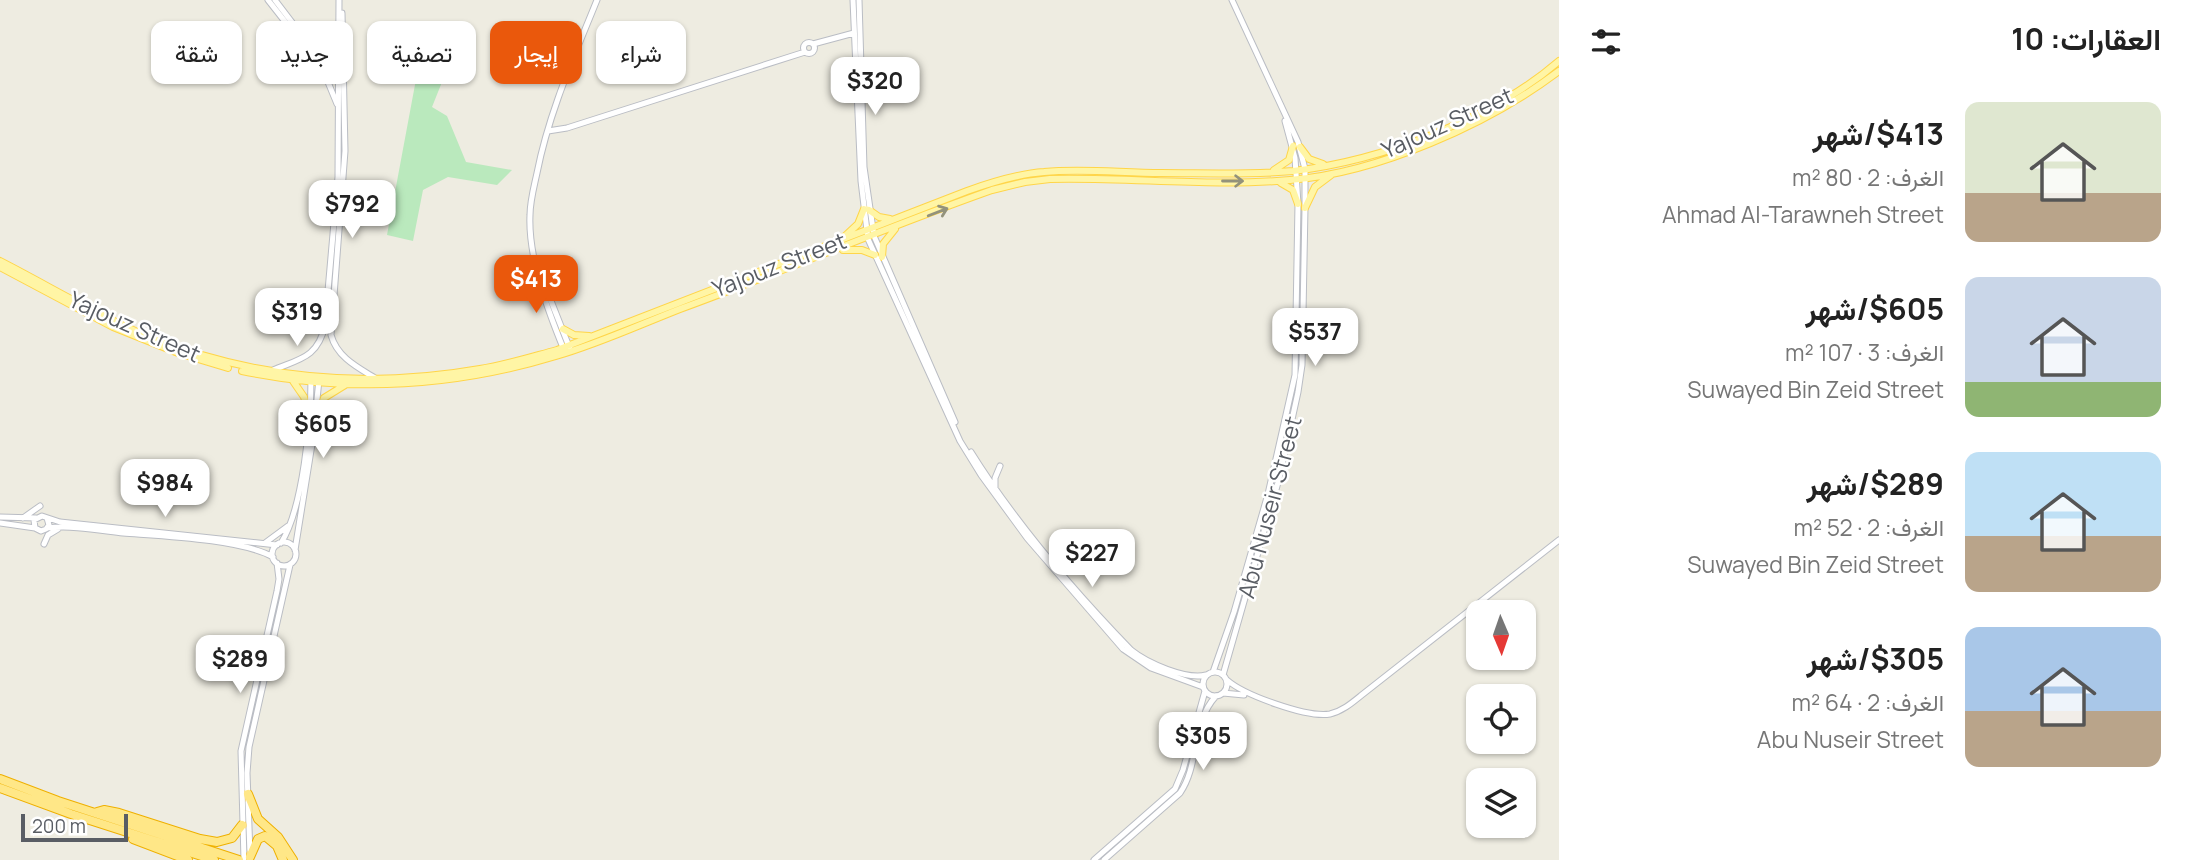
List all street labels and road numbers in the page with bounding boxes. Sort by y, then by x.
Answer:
street label: Yajouz Street [1376,79,1518,165]
street label: Yajouz Street [707,224,851,304]
street label: Yajouz Street [64,283,206,369]
street label: Abu Nuseir Street [1229,412,1309,602]

